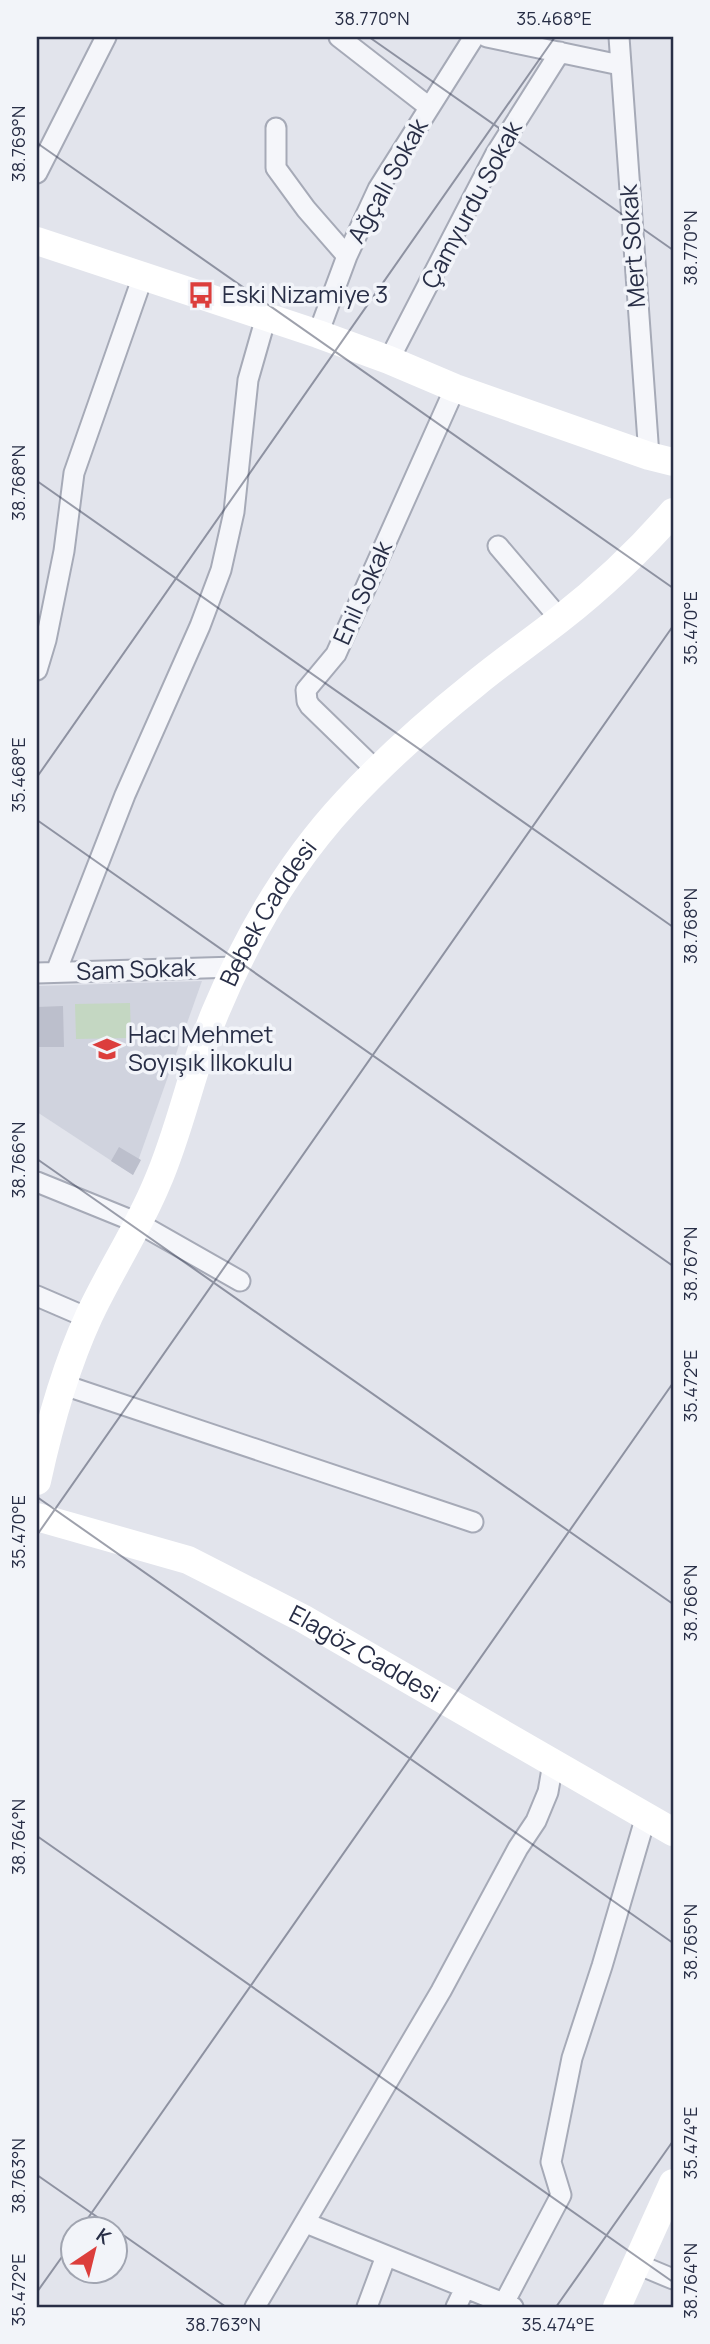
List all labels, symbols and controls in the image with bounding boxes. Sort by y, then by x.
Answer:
text: 38.770°N [335,6,409,30]
text: 35.468°E [516,6,592,30]
text: 38.769°N [6,106,30,182]
street label: Ağçalı Sokak [339,111,435,249]
street label: Çamyurdu Sokak [413,114,529,294]
street label: Mert Sokak [611,182,652,309]
text: 38.770°N [678,211,702,285]
place label: Eski Nizamiye 3 [222,277,388,310]
bus stop icon: Eski Nizamiye 3 [186,280,216,310]
text: 38.768°N [6,445,30,521]
street label: Enil Sokak [324,534,400,649]
text: 35.470°E [678,591,702,665]
text: 35.468°E [6,737,30,813]
street label: Bebek Caddesi [211,832,323,991]
text: 38.768°N [678,888,702,964]
street label: Sam Sokak [76,950,197,987]
place label: Hacı Mehmet Soyışık İlkokulu [128,1017,293,1078]
school or university icon: Hacı Mehmet Soyışık İlkokulu [92,1034,122,1064]
text: 38.766°N [6,1122,30,1198]
text: 38.767°N [678,1227,702,1301]
text: 35.472°E [678,1349,702,1423]
text: 35.470°E [6,1495,30,1569]
text: 38.766°N [678,1565,702,1641]
street label: Elagöz Caddesi [284,1596,447,1709]
text: 38.764°N [6,1799,30,1875]
text: 38.765°N [678,1904,702,1980]
text: 35.474°E [678,2107,702,2179]
text: 38.763°N [6,2138,30,2214]
north arrow [60,2214,130,2284]
text: K [91,2222,117,2251]
text: 38.764°N [678,2243,702,2319]
text: 35.472°E [6,2253,30,2327]
text: 38.763°N [185,2312,261,2336]
text: 35.474°E [522,2312,594,2336]

